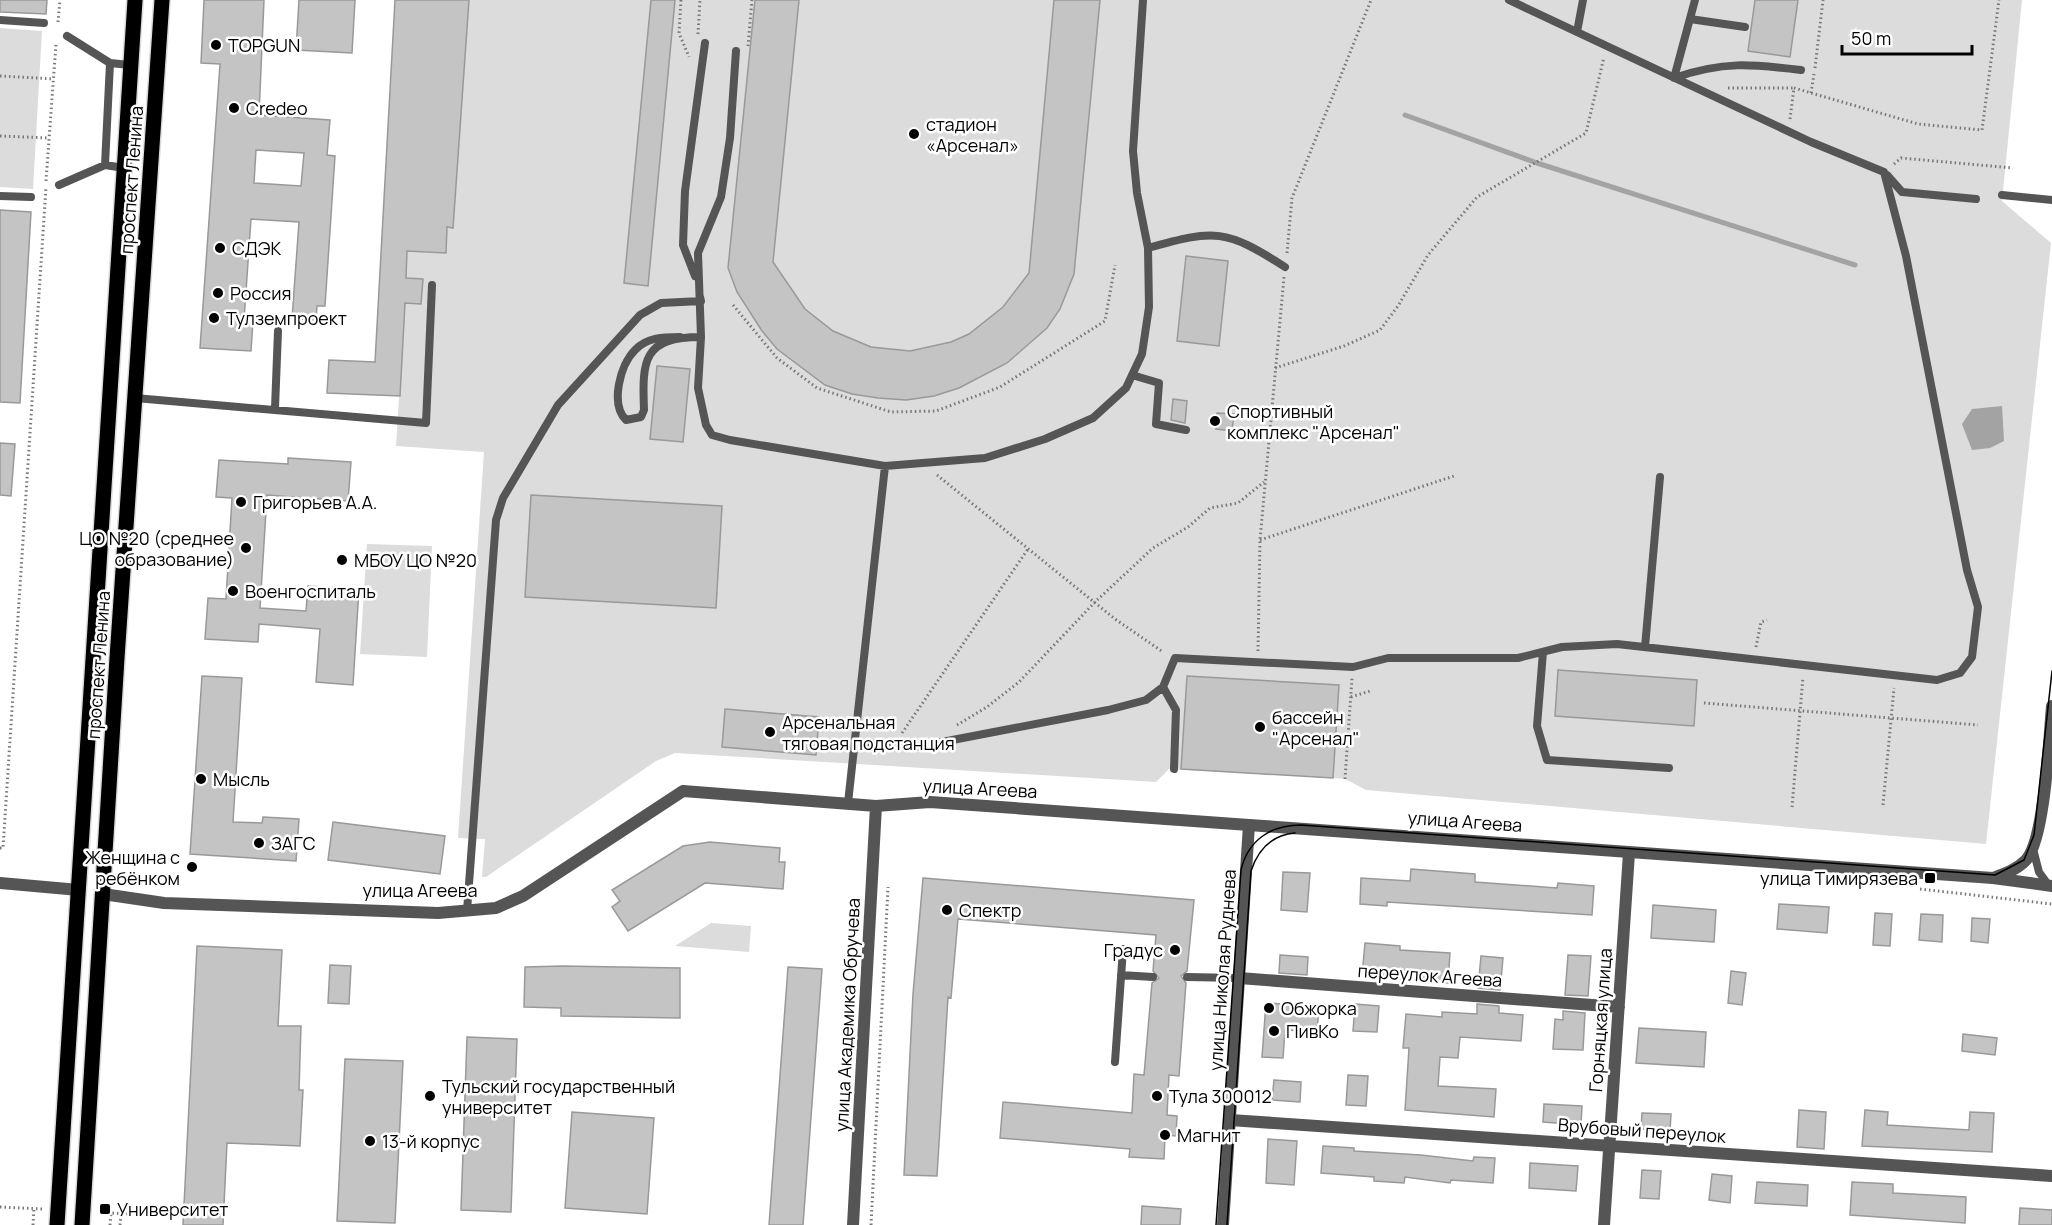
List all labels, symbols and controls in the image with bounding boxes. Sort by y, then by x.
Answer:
scale bar [1842,18,1972,56]
text: 50 m [1851,26,1891,50]
place label: TOPGUN [228,33,300,57]
marker: TOPGUN [209,38,223,52]
place label: Credeo [246,96,308,120]
marker: Credeo [227,101,241,115]
street label: проспект Ленина [114,105,148,255]
place label: стадион «Арсенал» [926,112,1019,157]
marker: стадион «Арсенал» [907,127,921,141]
place label: СДЭК [232,236,281,260]
marker: СДЭК [213,241,227,255]
place label: Россия [230,281,291,305]
marker: Россия [211,286,225,300]
place label: Тулземпроект [226,306,347,330]
marker: Тулземпроект [207,311,221,325]
place label: Спортивный комплекс "Арсенал" [1227,399,1400,444]
marker: Спортивный комплекс "Арсенал" [1208,414,1222,428]
place label: Григорьев А.А. [253,490,377,514]
marker: Григорьев А.А. [234,495,248,509]
place label: ЦО №20 (среднее образование) [79,526,234,571]
marker: ЦО №20 (среднее образование) [239,541,253,555]
place label: МБОУ ЦО №20 [354,548,477,572]
marker: МБОУ ЦО №20 [335,553,349,567]
place label: Военгоспиталь [245,579,376,603]
marker: Военгоспиталь [226,584,240,598]
street label: проспект Ленина [81,590,115,740]
place label: бассейн "Арсенал" [1272,705,1360,750]
place label: Арсенальная тяговая подстанция [782,710,955,755]
marker: бассейн "Арсенал" [1253,720,1267,734]
marker: Арсенальная тяговая подстанция [763,725,777,739]
place label: Мысль [213,767,270,791]
marker: Мысль [194,772,208,786]
street label: улица Агеева [922,773,1038,803]
street label: улица Агеева [1407,805,1523,837]
place label: ЗАГС [271,831,316,855]
marker: ЗАГС [252,836,266,850]
place label: Женщина с ребëнком [85,845,180,890]
marker: Женщина с ребëнком [185,860,199,874]
place label: улица Тимирязева [1760,866,1918,890]
street label: улица Николая Руднева [1203,868,1241,1072]
marker: улица Тимирязева [1923,871,1937,885]
street label: улица Агеева [363,878,477,902]
street label: улица Академика Обручева [829,897,865,1133]
place label: Спектр [959,898,1021,922]
marker: Спектр [940,903,954,917]
place label: Градус [1104,938,1163,962]
marker: Градус [1168,943,1182,957]
street label: Горняцкая улица [1583,947,1617,1093]
street label: переулок Агеева [1357,958,1503,992]
place label: Обжорка [1281,996,1357,1020]
marker: Обжорка [1262,1001,1276,1015]
place label: ПивКо [1286,1019,1339,1043]
marker: ПивКо [1267,1024,1281,1038]
place label: Тульский государственный университет [442,1074,675,1119]
place label: Тула 300012 [1169,1084,1272,1108]
marker: Тульский государственный университет [423,1089,437,1103]
marker: Тула 300012 [1150,1089,1164,1103]
street label: Врубовый переулок [1557,1112,1728,1148]
place label: Магнит [1177,1123,1241,1147]
marker: Магнит [1158,1128,1172,1142]
place label: 13-й корпус [382,1129,480,1153]
marker: 13-й корпус [363,1134,377,1148]
place label: Университет [117,1197,228,1221]
marker: Университет [98,1202,112,1216]

